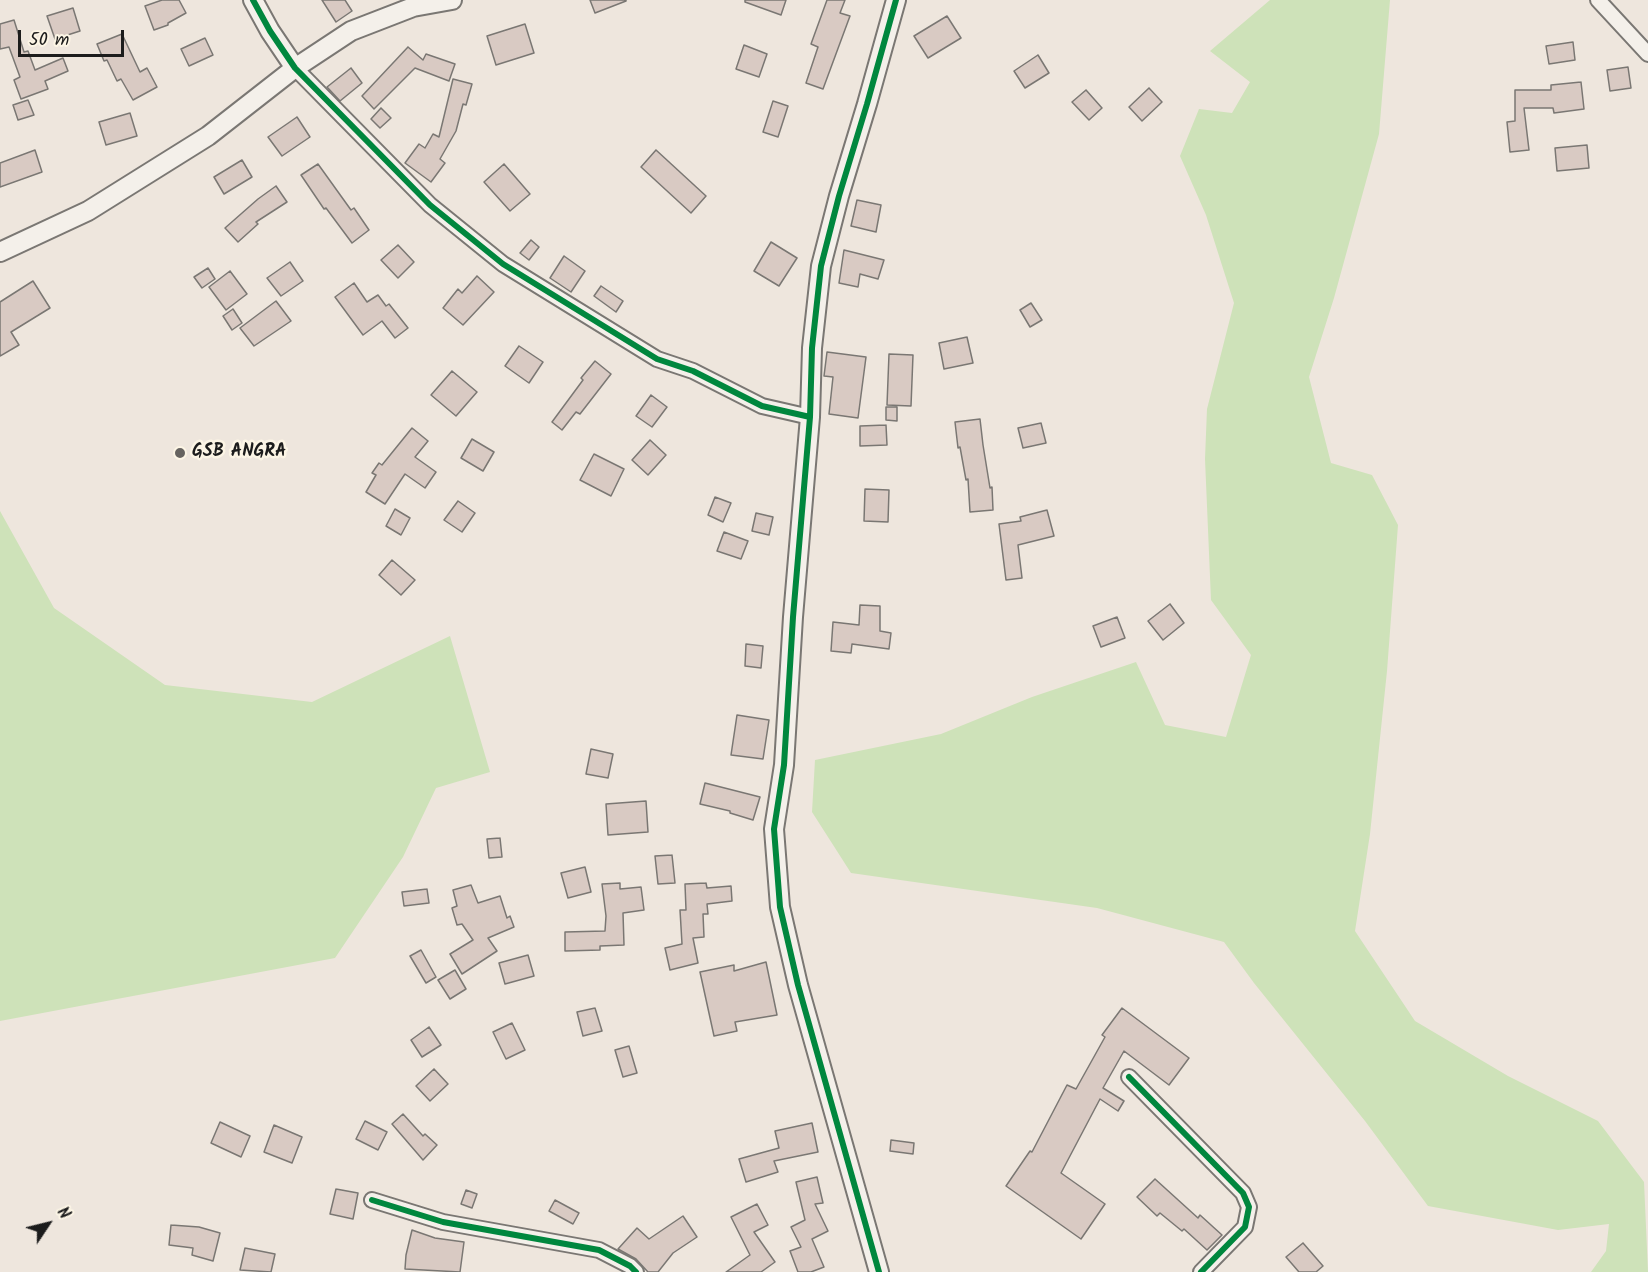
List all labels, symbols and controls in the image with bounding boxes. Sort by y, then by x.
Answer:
scale bar [21,18,128,56]
text: 50 m [29,26,69,55]
place label: GSB ANGRA [192,442,286,464]
marker: GSB ANGRA [173,446,187,460]
north arrow [18,1194,78,1254]
text: N [50,1202,76,1225]

